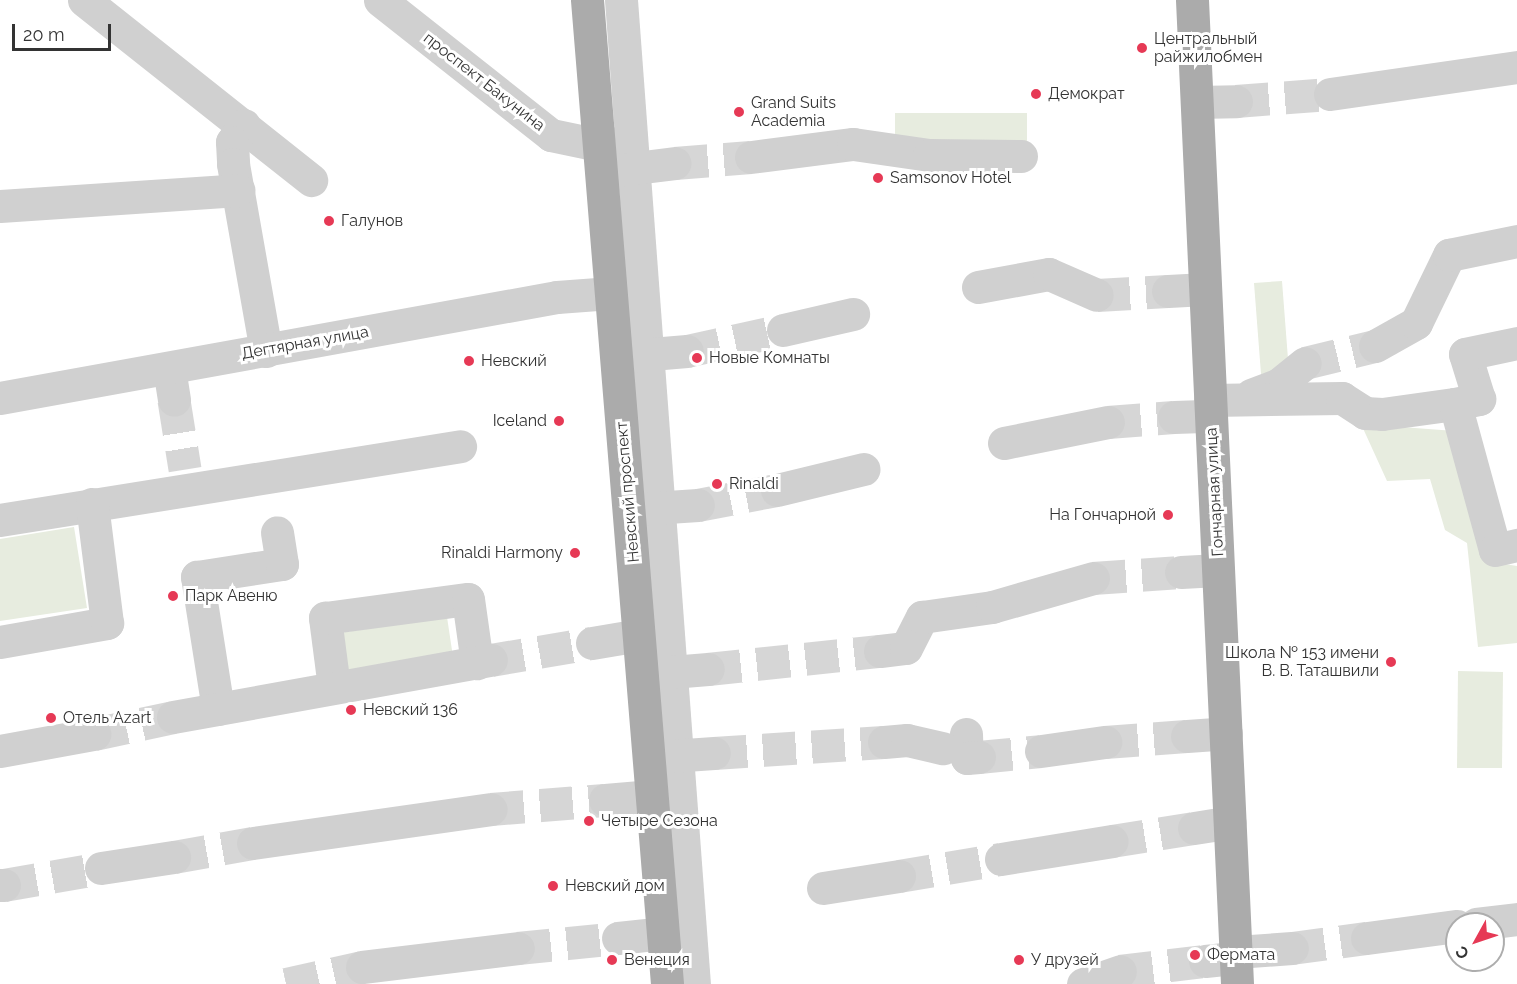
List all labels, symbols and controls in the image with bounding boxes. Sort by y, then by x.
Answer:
scale bar [15,12,114,50]
text: 20 m [23,24,65,45]
street label: проспект Бакунина [419,29,549,135]
place label: Центральный райжилобмен [1154,29,1263,67]
marker: Центральный райжилобмен [1135,41,1149,55]
place label: Демократ [1048,84,1125,104]
marker: Демократ [1029,87,1043,101]
place label: Grand Suits Academia [751,93,836,131]
marker: Grand Suits Academia [732,105,746,119]
place label: Samsonov Hotel [890,168,1012,188]
marker: Samsonov Hotel [871,171,885,185]
place label: Галунов [341,211,403,231]
marker: Галунов [322,214,336,228]
street label: Дегтярная улица [240,322,370,364]
place label: Новые Комнаты [709,348,830,368]
place label: Невский [481,351,547,371]
marker: Новые Комнаты [690,351,704,365]
marker: Невский [462,354,476,368]
place label: Iceland [493,411,547,431]
marker: Iceland [552,414,566,428]
street label: Невский проспект [612,421,644,563]
street label: Гончарная улица [1202,427,1228,557]
place label: Rinaldi [729,474,779,494]
marker: Rinaldi [710,477,724,491]
place label: На Гончарной [1049,505,1156,525]
marker: На Гончарной [1161,508,1175,522]
place label: Rinaldi Harmony [441,543,563,563]
marker: Rinaldi Harmony [568,546,582,560]
place label: Парк Авеню [185,586,278,606]
marker: Парк Авеню [166,589,180,603]
place label: Школа № 153 имени В. В. Таташвили [1225,643,1379,681]
marker: Школа № 153 имени В. В. Таташвили [1384,655,1398,669]
place label: Невский 136 [363,700,458,720]
marker: Невский 136 [344,703,358,717]
place label: Отель Azart [63,708,151,728]
marker: Отель Azart [44,711,58,725]
place label: Четыре Сезона [601,811,718,831]
marker: Четыре Сезона [582,814,596,828]
place label: Невский дом [565,876,665,896]
marker: Невский дом [546,879,560,893]
north arrow [1445,912,1505,972]
text: С [1452,942,1473,963]
place label: Фермата [1207,945,1275,965]
marker: Фермата [1188,948,1202,962]
place label: Венеция [624,950,690,970]
place label: У друзей [1031,950,1099,970]
marker: Венеция [605,953,619,967]
marker: У друзей [1012,953,1026,967]

